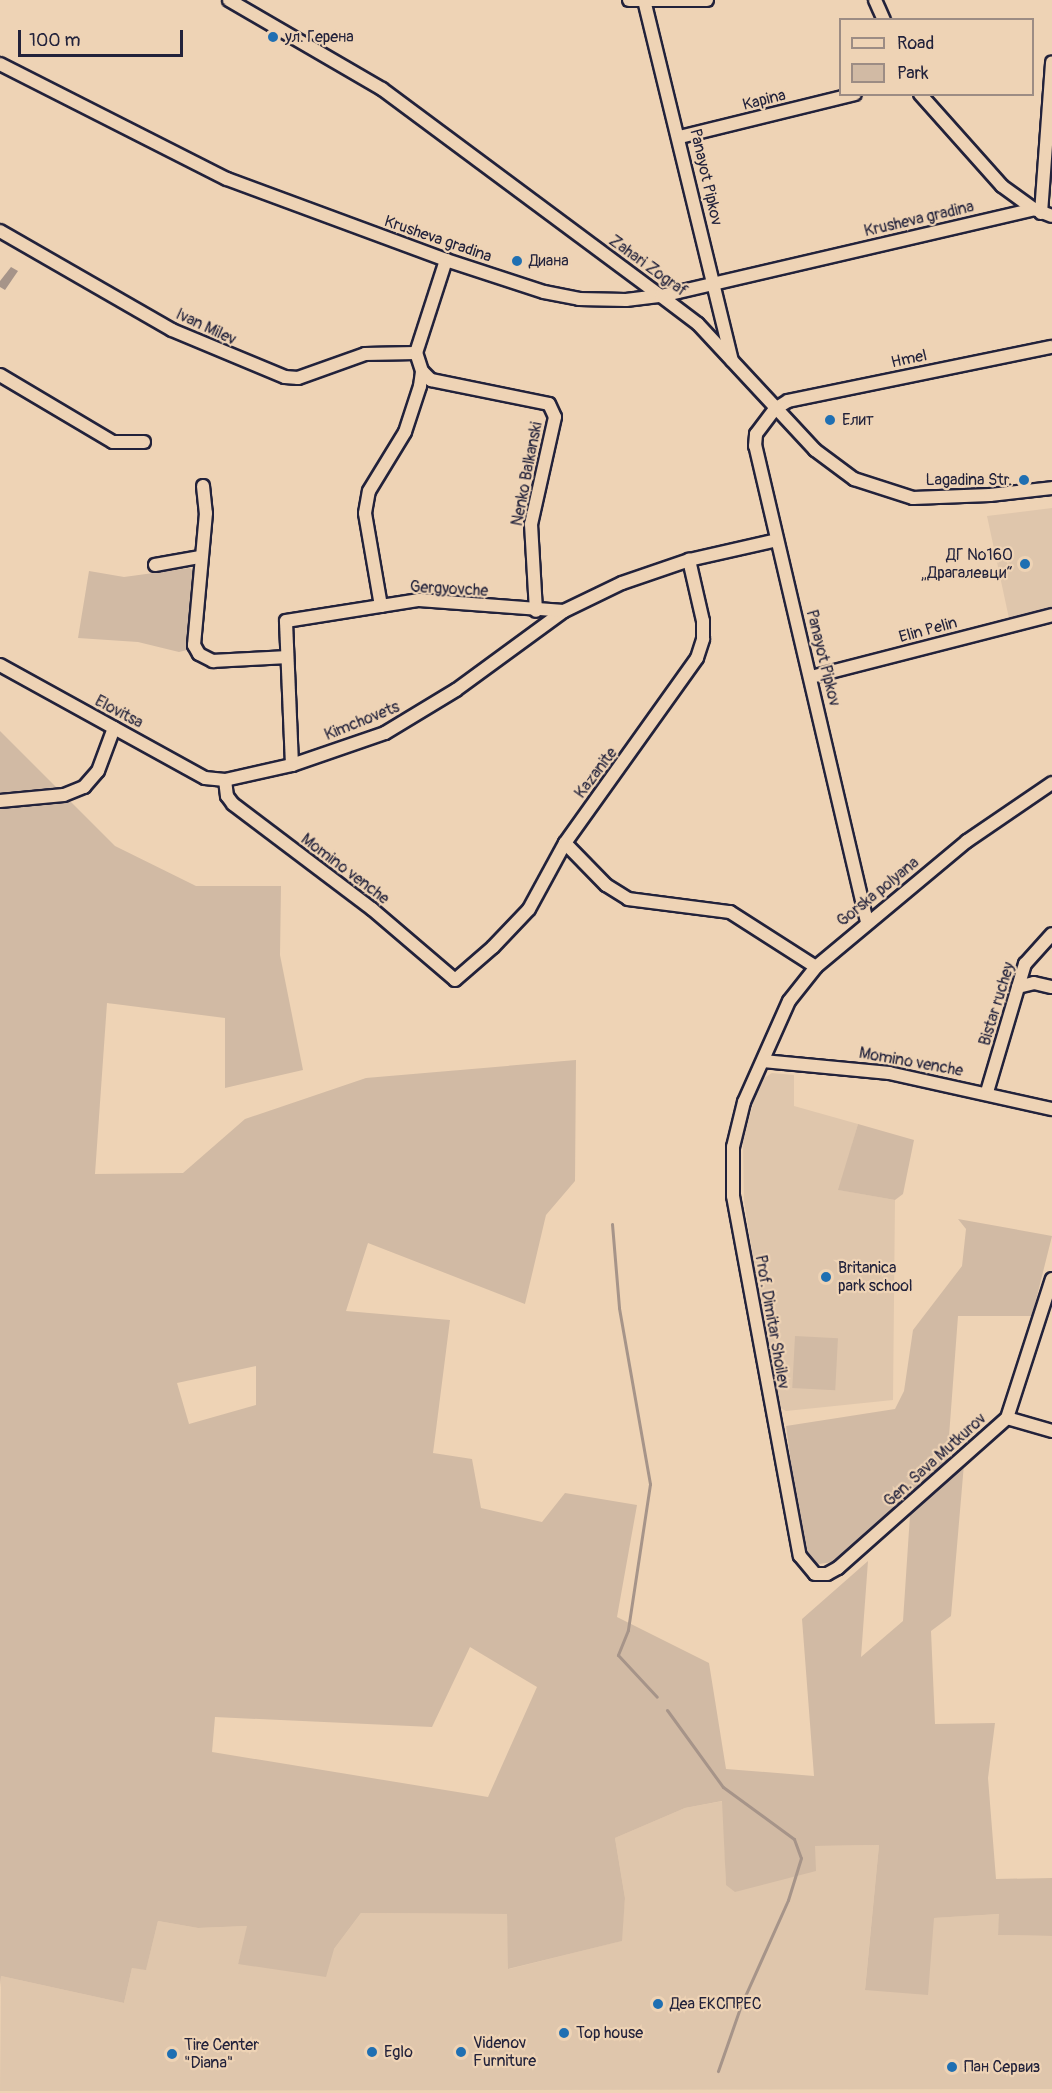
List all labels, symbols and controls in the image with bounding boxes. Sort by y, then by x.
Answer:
scale bar [21,18,186,56]
legend [839,18,1034,96]
place label: ул. Герена [285,27,354,47]
text: 100 m [29,29,81,52]
marker: ул. Герена [266,30,280,44]
text: Road [897,32,934,55]
text: Park [897,62,929,85]
street label: Kapina [740,85,788,115]
street label: Panayot Pipkov [686,127,726,227]
street label: Krusheva gradina [862,197,976,241]
street label: Krusheva gradina [382,212,494,266]
street label: Zahari Zograf [605,231,691,301]
place label: Диана [529,251,569,271]
marker: Диана [510,254,524,268]
street label: Ivan Milev [173,305,239,349]
street label: Hmel [889,346,929,372]
place label: Елит [842,410,874,430]
marker: Елит [823,413,837,427]
street label: Nenko Balkanski [508,420,546,528]
place label: Lagadina Str. [926,470,1012,490]
marker: Lagadina Str. [1017,473,1031,487]
place label: ДГ №160 „Драгалевци“ [921,545,1013,583]
marker: ДГ №160 „Драгалевци“ [1018,557,1032,571]
street label: Gergyovche [409,577,489,601]
street label: Panayot Pipkov [802,608,844,708]
street label: Elin Pelin [897,613,959,647]
street label: Elovitsa [92,691,146,733]
street label: Kimchovets [322,697,402,745]
street label: Kazanite [571,744,621,802]
street label: Momino venche [297,830,393,908]
street label: Gorska polyana [833,853,923,931]
street label: Bistar ruchey [975,960,1019,1048]
street label: Momino venche [857,1043,965,1081]
street label: Prof. Dimitar Shoilev [751,1253,793,1391]
place label: Britanica park school [838,1258,913,1296]
marker: Britanica park school [819,1270,833,1284]
street label: Gen. Sava Mutkurov [880,1409,990,1511]
place label: Деа ЕКСПРЕС [670,1994,762,2014]
marker: Деа ЕКСПРЕС [651,1997,665,2011]
place label: Top house [576,2023,643,2043]
marker: Top house [557,2026,571,2040]
place label: Videnov Furniture [473,2033,536,2071]
place label: Tire Center "Diana" [184,2035,259,2073]
place label: Eglo [384,2042,413,2062]
marker: Eglo [365,2045,379,2059]
marker: Videnov Furniture [454,2045,468,2059]
marker: Tire Center "Diana" [165,2047,179,2061]
place label: Пан Сервиз [964,2057,1041,2077]
marker: Пан Сервиз [945,2060,959,2074]

